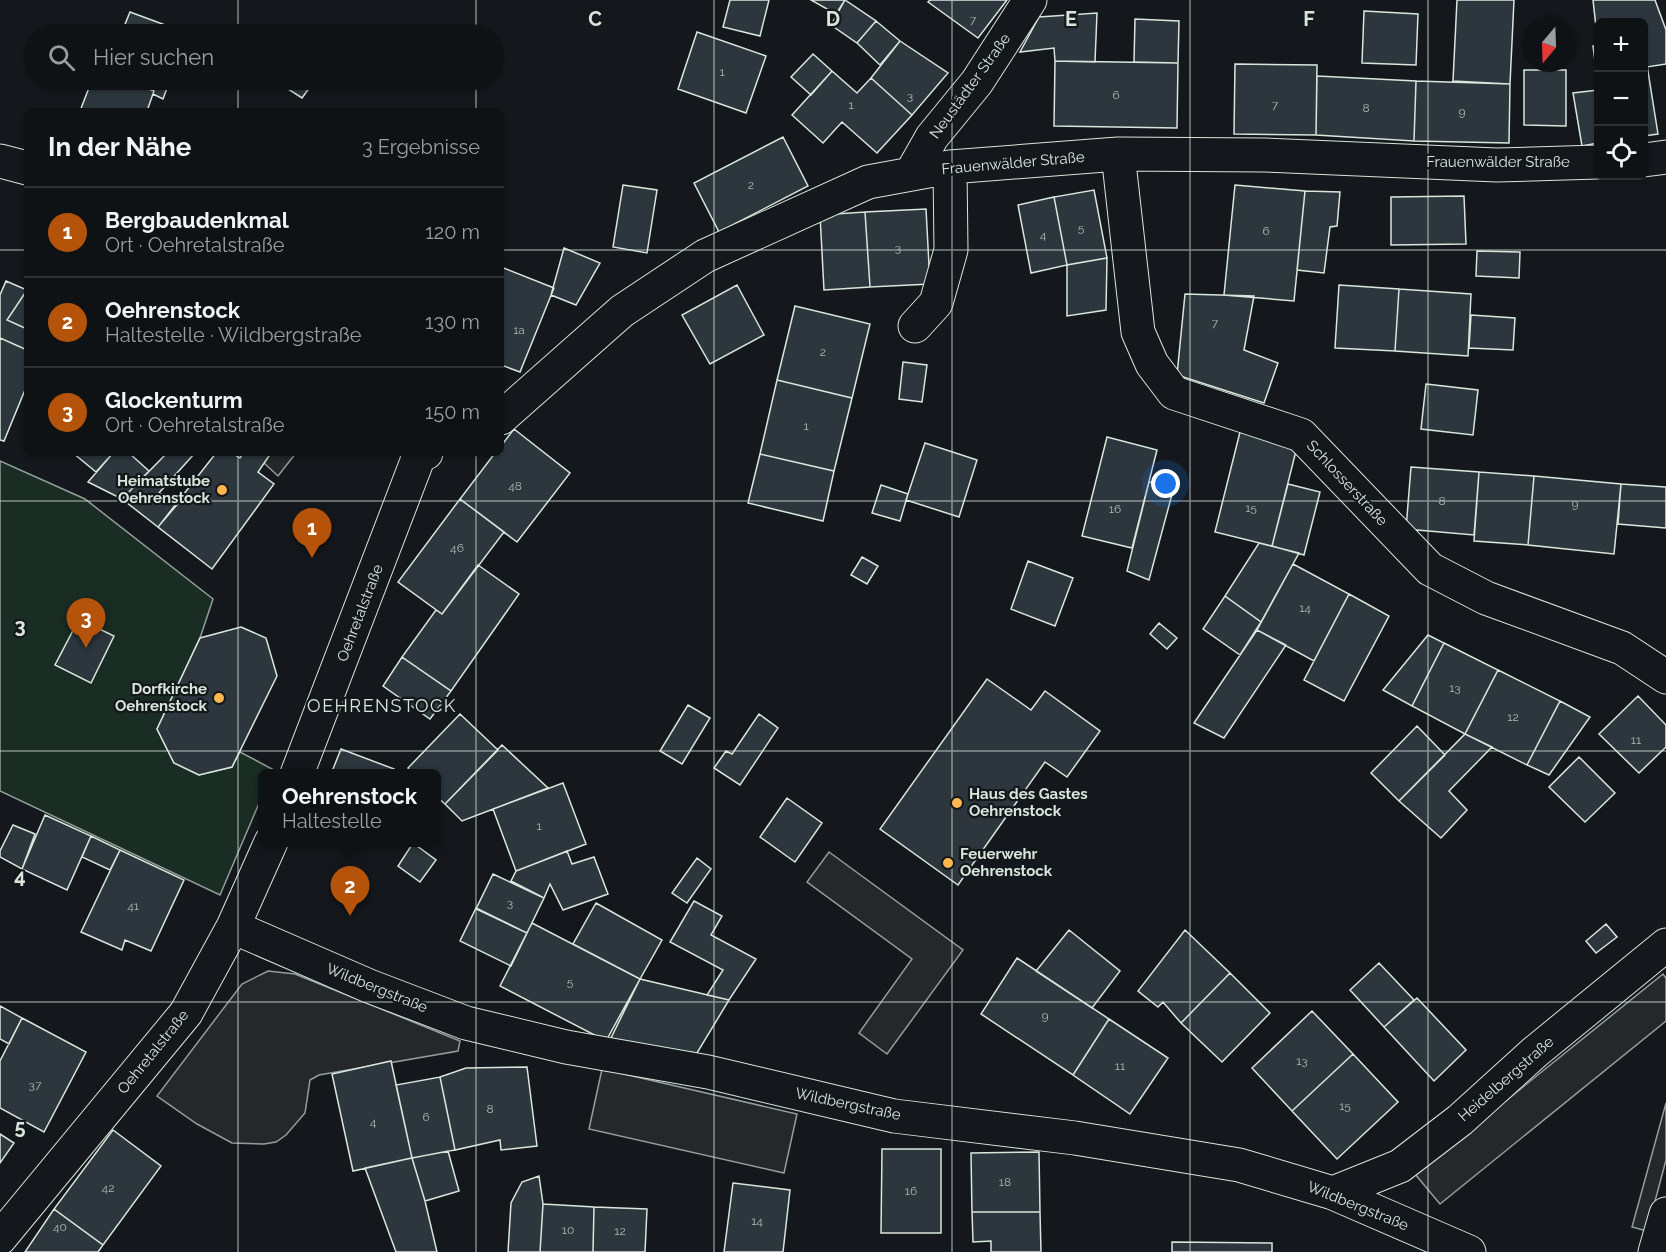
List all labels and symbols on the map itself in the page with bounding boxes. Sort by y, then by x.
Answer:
text: C [588,7,602,31]
text: D [826,7,840,31]
text: E [1065,7,1077,31]
text: F [1303,7,1315,31]
house number: 7 [970,13,977,27]
north arrow [1522,18,1576,72]
street label: Neustädter Straße [926,30,1014,142]
house number: 1 [719,65,725,79]
house number: 6 [1112,88,1120,102]
house number: 3 [907,89,913,103]
house number: 1 [848,98,854,112]
house number: 7 [1272,98,1279,112]
house number: 8 [1362,101,1370,115]
house number: 9 [1458,105,1466,119]
street label: Frauenwälder Straße [941,148,1085,178]
street label: Frauenwälder Straße [1426,153,1570,171]
house number: 2 [748,178,754,192]
house number: 5 [1078,221,1085,235]
house number: 6 [1262,224,1270,238]
house number: 4 [1040,228,1047,242]
house number: 3 [895,241,901,255]
house number: 7 [1212,316,1219,330]
house number: 1a [513,323,525,337]
house number: 2 [820,345,826,359]
house number: 1 [803,419,809,433]
street label: Schlosserstraße [1303,436,1391,530]
your location [1151,469,1180,498]
place label: Heimatstube Oehrenstock [117,472,211,507]
house number: 48 [508,479,522,493]
marker: Heimatstube Oehrenstock [215,483,229,497]
house number: 8 [1438,494,1446,508]
house number: 9 [1571,497,1579,511]
house number: 15 [1245,501,1257,515]
house number: 16 [1109,502,1121,516]
pin: 1 [292,508,332,558]
house number: 46 [450,541,464,555]
street label: Oehretalstraße [333,562,387,664]
pin: 3 [66,598,106,648]
house number: 14 [1299,601,1311,615]
text: 3 [14,614,26,638]
place label: Dorfkirche Oehrenstock [115,680,208,715]
house number: 13 [1449,681,1461,695]
marker: Dorfkirche Oehrenstock [212,691,226,705]
district label: OEHRENSTOCK [307,695,457,716]
house number: 12 [1507,710,1519,724]
house number: 11 [1631,733,1641,747]
place label: Haus des Gastes Oehrenstock [969,785,1088,820]
marker: Haus des Gastes Oehrenstock [950,796,964,810]
house number: 1 [536,819,542,833]
place label: Feuerwehr Oehrenstock [960,845,1053,880]
marker: Feuerwehr Oehrenstock [941,856,955,870]
text: 4 [14,864,26,888]
pin: 2 [330,866,370,916]
house number: 3 [507,896,513,910]
house number: 41 [127,899,139,913]
street label: Wildbergstraße [324,960,430,1017]
house number: 5 [567,975,574,989]
street label: Oehretalstraße [114,1006,192,1098]
house number: 9 [1041,1009,1049,1023]
street label: Heidelbergstraße [1455,1033,1557,1125]
house number: 13 [1296,1054,1308,1068]
house number: 11 [1115,1059,1125,1073]
house number: 37 [29,1078,42,1092]
street label: Wildbergstraße [794,1084,903,1124]
house number: 15 [1339,1099,1351,1113]
house number: 8 [486,1102,494,1116]
house number: 6 [422,1110,430,1124]
text: 5 [14,1115,26,1139]
house number: 4 [370,1115,377,1129]
house number: 18 [999,1175,1011,1189]
street label: Wildbergstraße [1305,1178,1411,1235]
house number: 42 [102,1181,114,1195]
house number: 16 [905,1184,917,1198]
house number: 14 [751,1214,763,1228]
house number: 40 [53,1220,67,1234]
house number: 10 [562,1223,574,1237]
house number: 12 [614,1224,626,1238]

